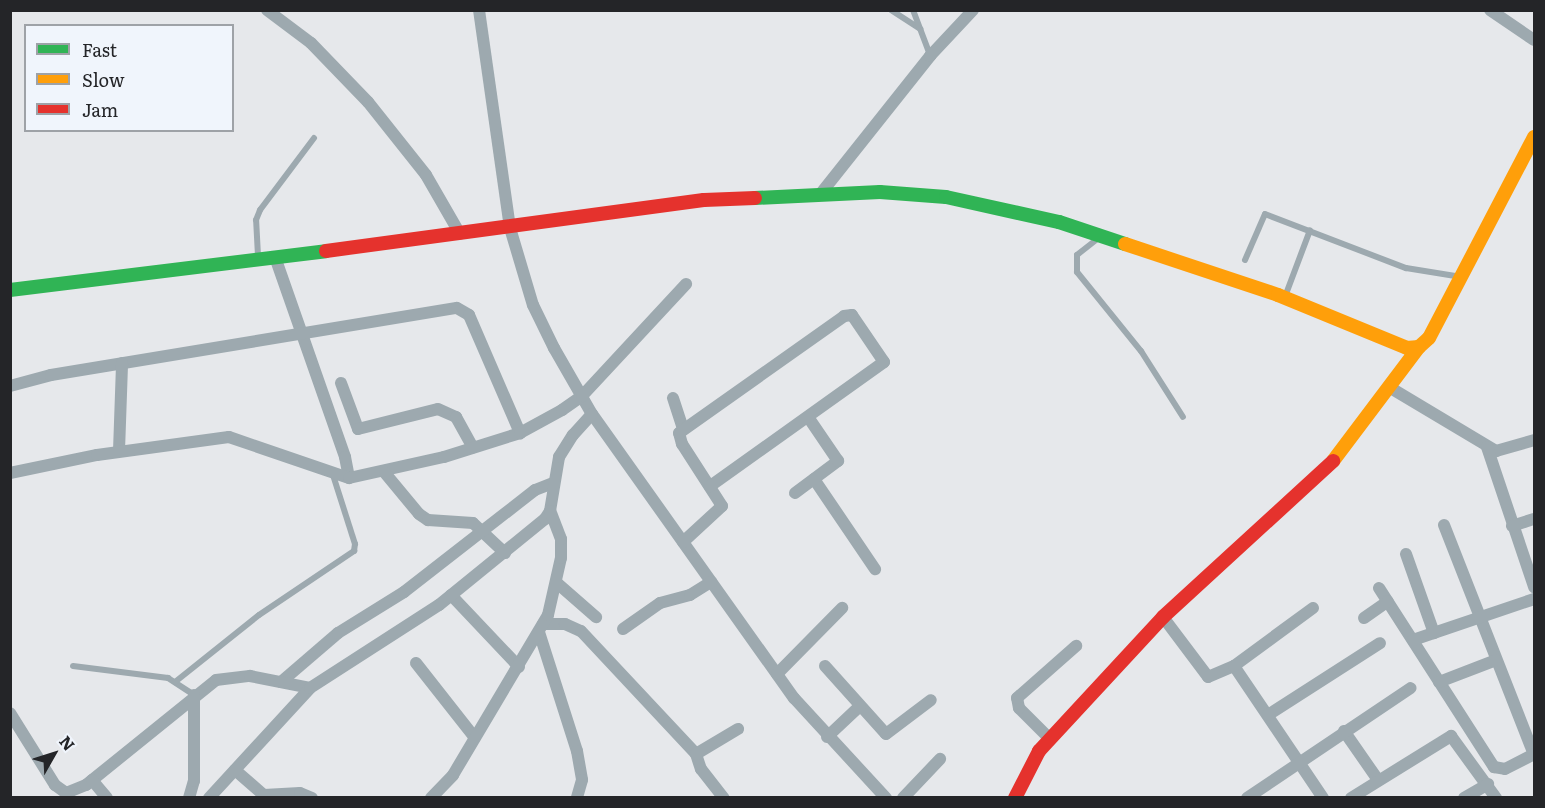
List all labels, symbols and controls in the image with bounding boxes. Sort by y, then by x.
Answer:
legend [24,24,234,132]
text: Fast [82,36,117,63]
text: Slow [82,66,124,93]
text: Jam [82,96,118,123]
north arrow [24,724,84,784]
text: N [54,730,82,755]

